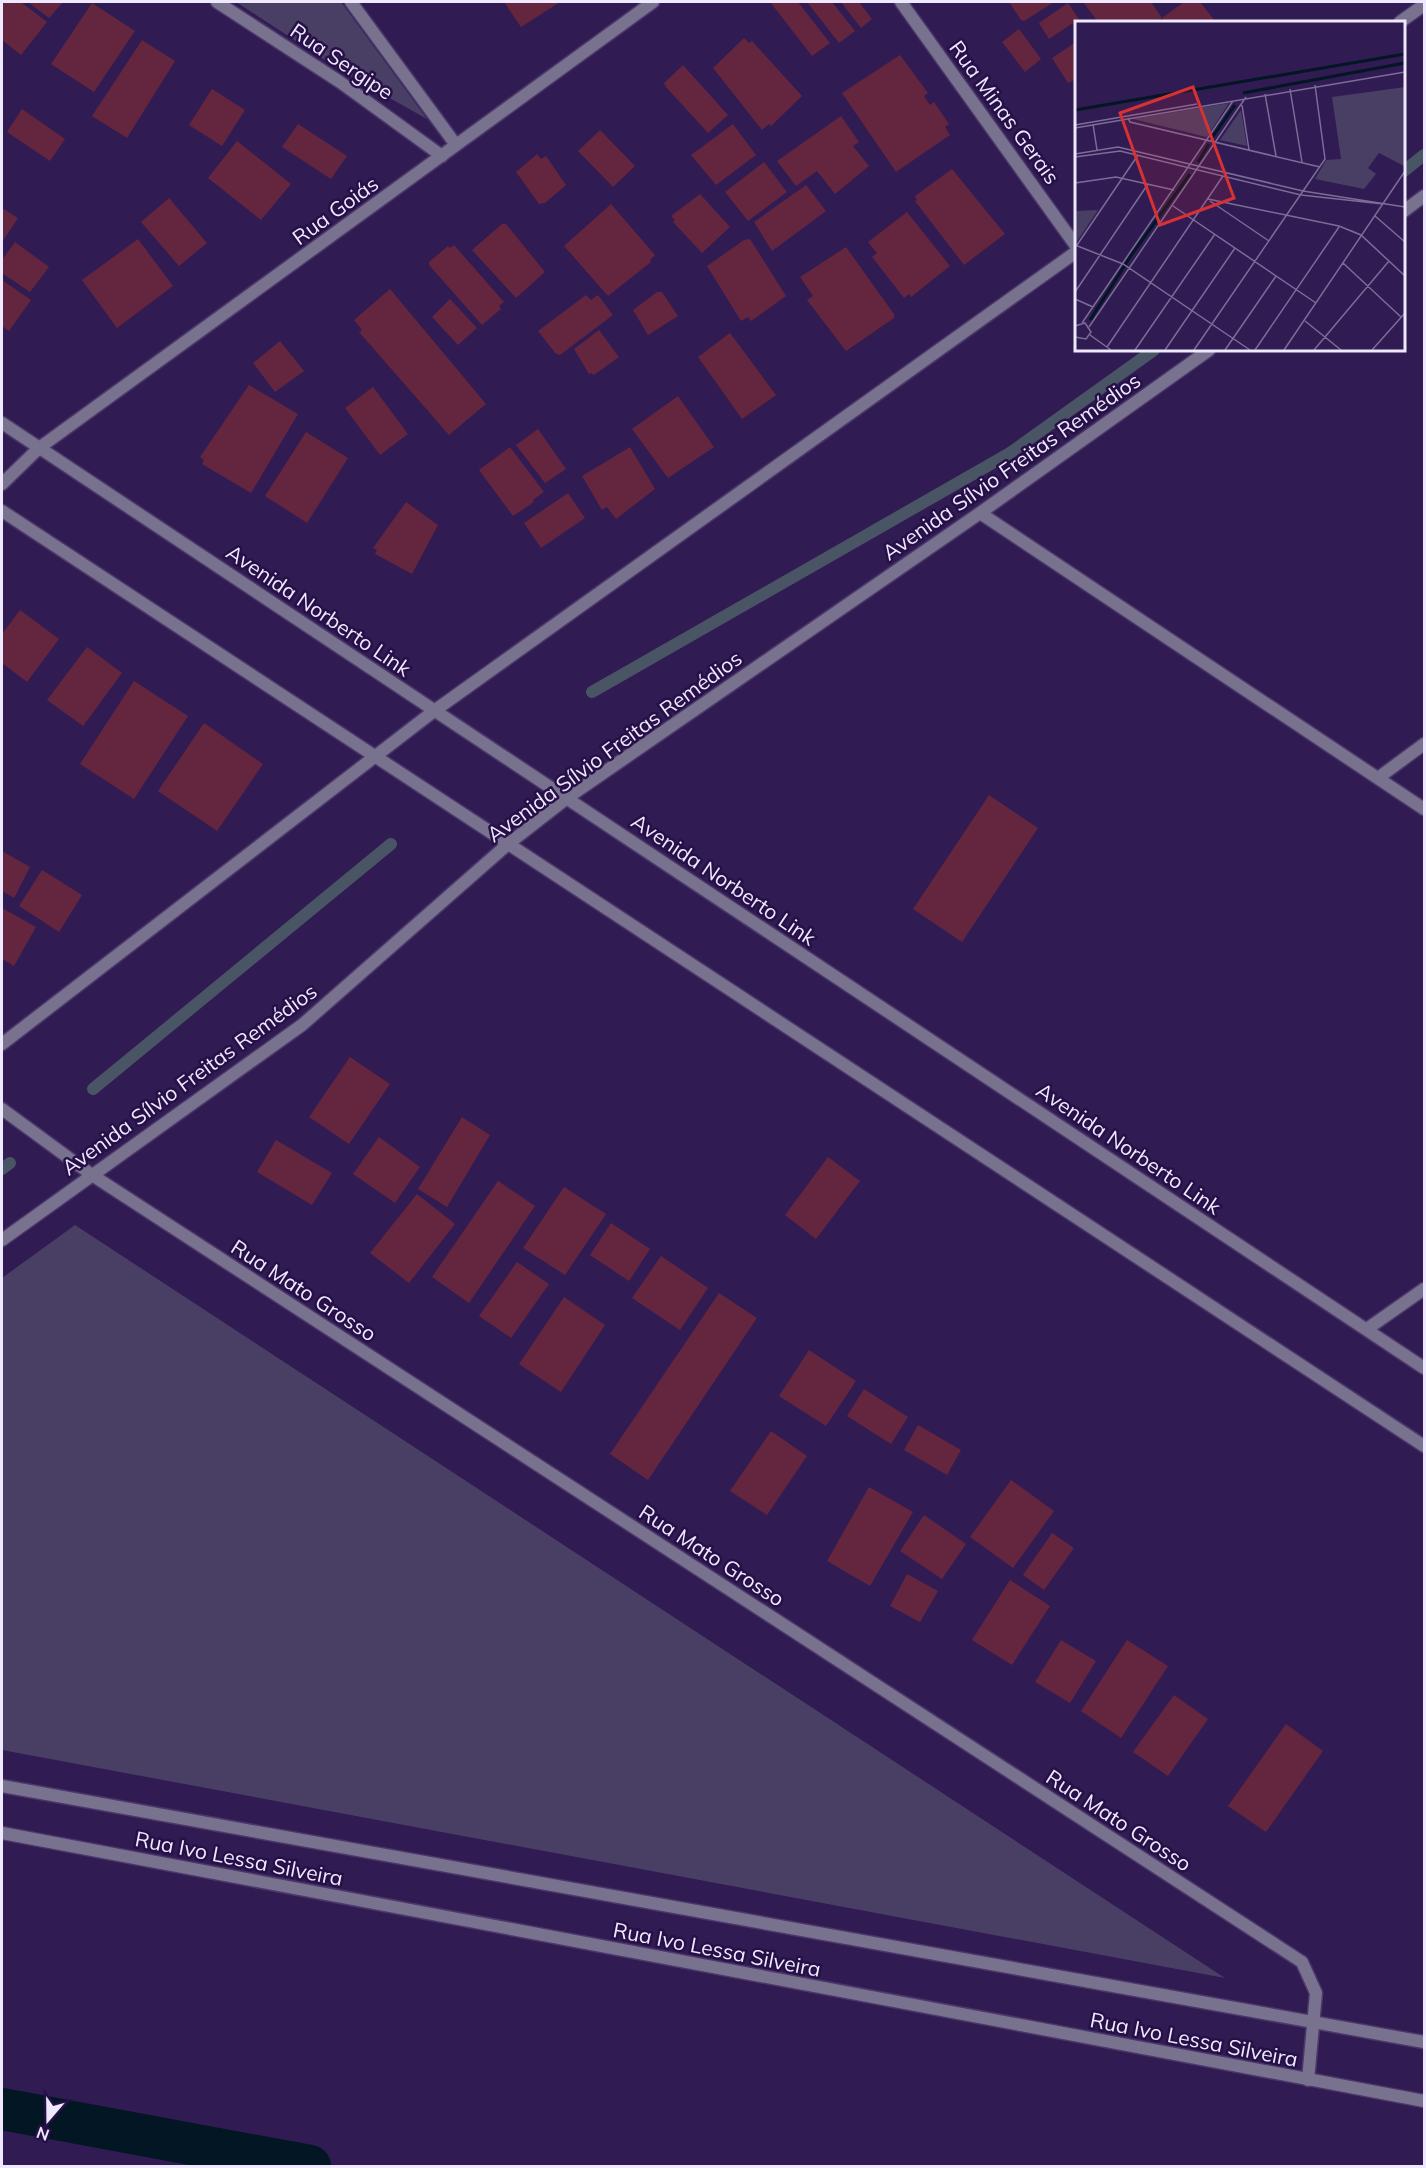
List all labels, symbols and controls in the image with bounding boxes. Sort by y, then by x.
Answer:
street label: Rua Sergipe [286,17,398,105]
inset map [1075,21,1405,351]
street label: Rua Minas Gerais [944,35,1066,189]
street label: Rua Goiás [287,170,383,250]
street label: Avenida Sílvio Freitas Remédios [877,367,1145,565]
street label: Avenida Norberto Link [222,539,416,682]
street label: Avenida Sílvio Freitas Remédios [481,645,747,847]
street label: Avenida Norberto Link [627,808,821,951]
street label: Avenida Sílvio Freitas Remédios [56,978,322,1180]
street label: Avenida Norberto Link [1032,1077,1226,1220]
street label: Rua Mato Grosso [227,1233,381,1347]
street label: Rua Mato Grosso [635,1498,789,1612]
street label: Rua Mato Grosso [1042,1763,1196,1877]
street label: Rua Ivo Lessa Silveira [133,1825,345,1891]
street label: Rua Ivo Lessa Silveira [611,1916,823,1982]
street label: Rua Ivo Lessa Silveira [1088,2006,1300,2072]
north arrow [18,2090,78,2150]
text: N [34,2123,52,2146]

